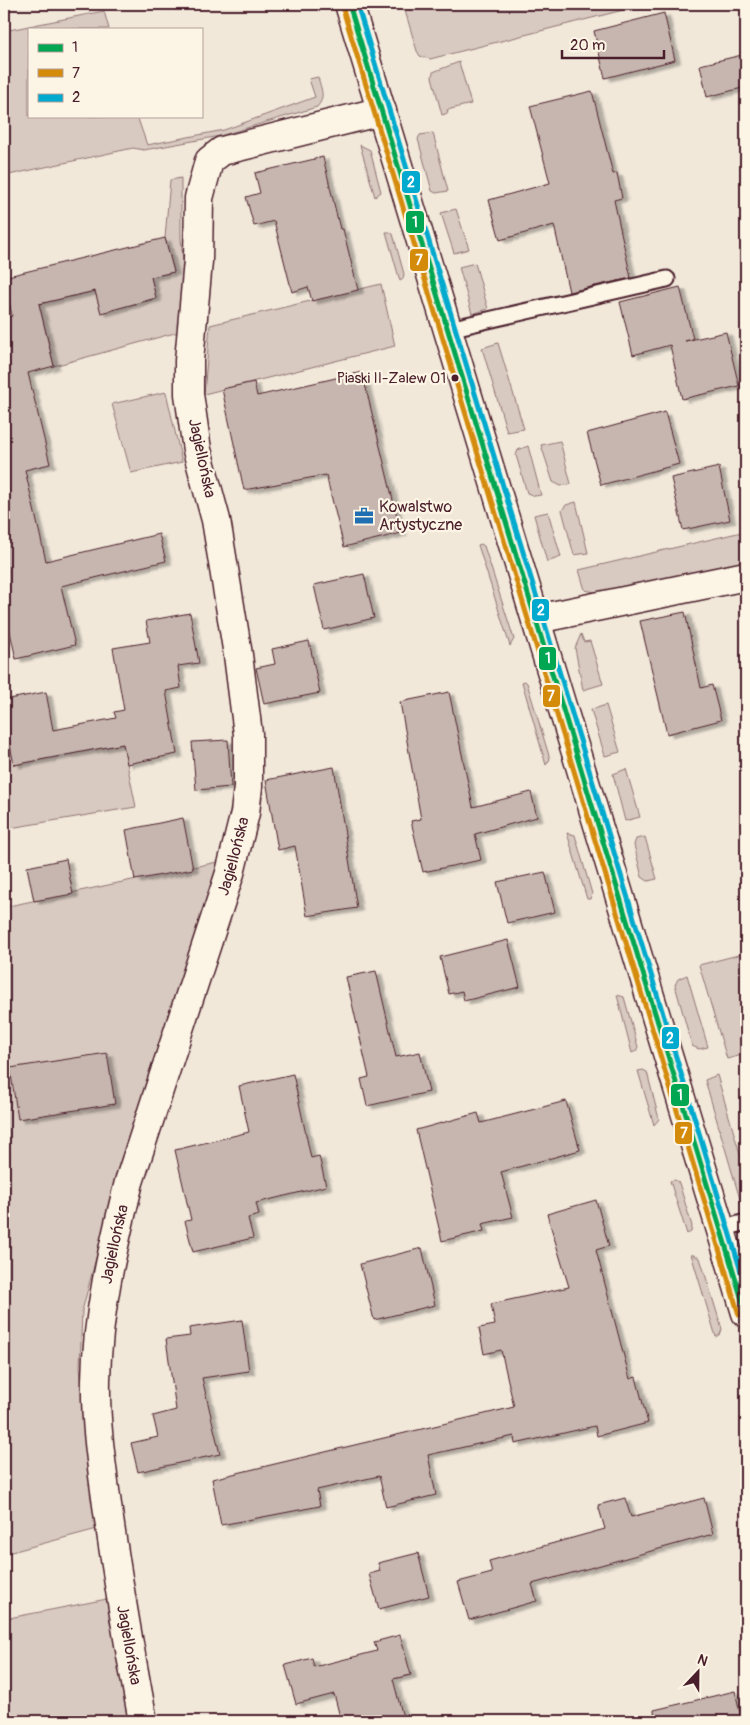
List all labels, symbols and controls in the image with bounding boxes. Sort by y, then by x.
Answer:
legend [28,28,202,118]
scale bar [562,28,665,60]
text: 20 m [570,36,605,55]
text: 1 [72,38,78,57]
text: 7 [72,64,80,83]
text: 2 [72,88,80,107]
line badge: 2 [401,170,421,194]
text: 2 [407,174,415,191]
line badge: 1 [405,210,425,234]
text: 1 [412,214,418,231]
line badge: 7 [409,248,429,272]
text: 7 [415,252,423,269]
place label: Piaski II-Zalew 01 [337,369,446,388]
marker: Piaski II-Zalew 01 [450,373,460,383]
street label: Jagiellońska [184,417,220,499]
place label: Kowalstwo Artystyczne [379,497,462,535]
office icon: Kowalstwo Artystyczne [353,505,375,527]
line badge: 2 [531,598,550,622]
text: 2 [537,602,545,619]
line badge: 1 [538,646,557,671]
text: 1 [545,650,551,667]
line badge: 7 [542,684,561,708]
text: 7 [547,688,555,705]
street label: Jagiellońska [213,815,254,898]
line badge: 2 [661,1026,680,1050]
text: 2 [666,1030,674,1047]
line badge: 1 [670,1083,690,1107]
text: 1 [677,1087,683,1104]
line badge: 7 [674,1121,693,1145]
text: 7 [680,1125,688,1142]
street label: Jagiellońska [96,1202,133,1285]
street label: Jagiellońska [112,1604,146,1686]
north arrow [672,1648,722,1698]
text: N [695,1651,710,1670]

